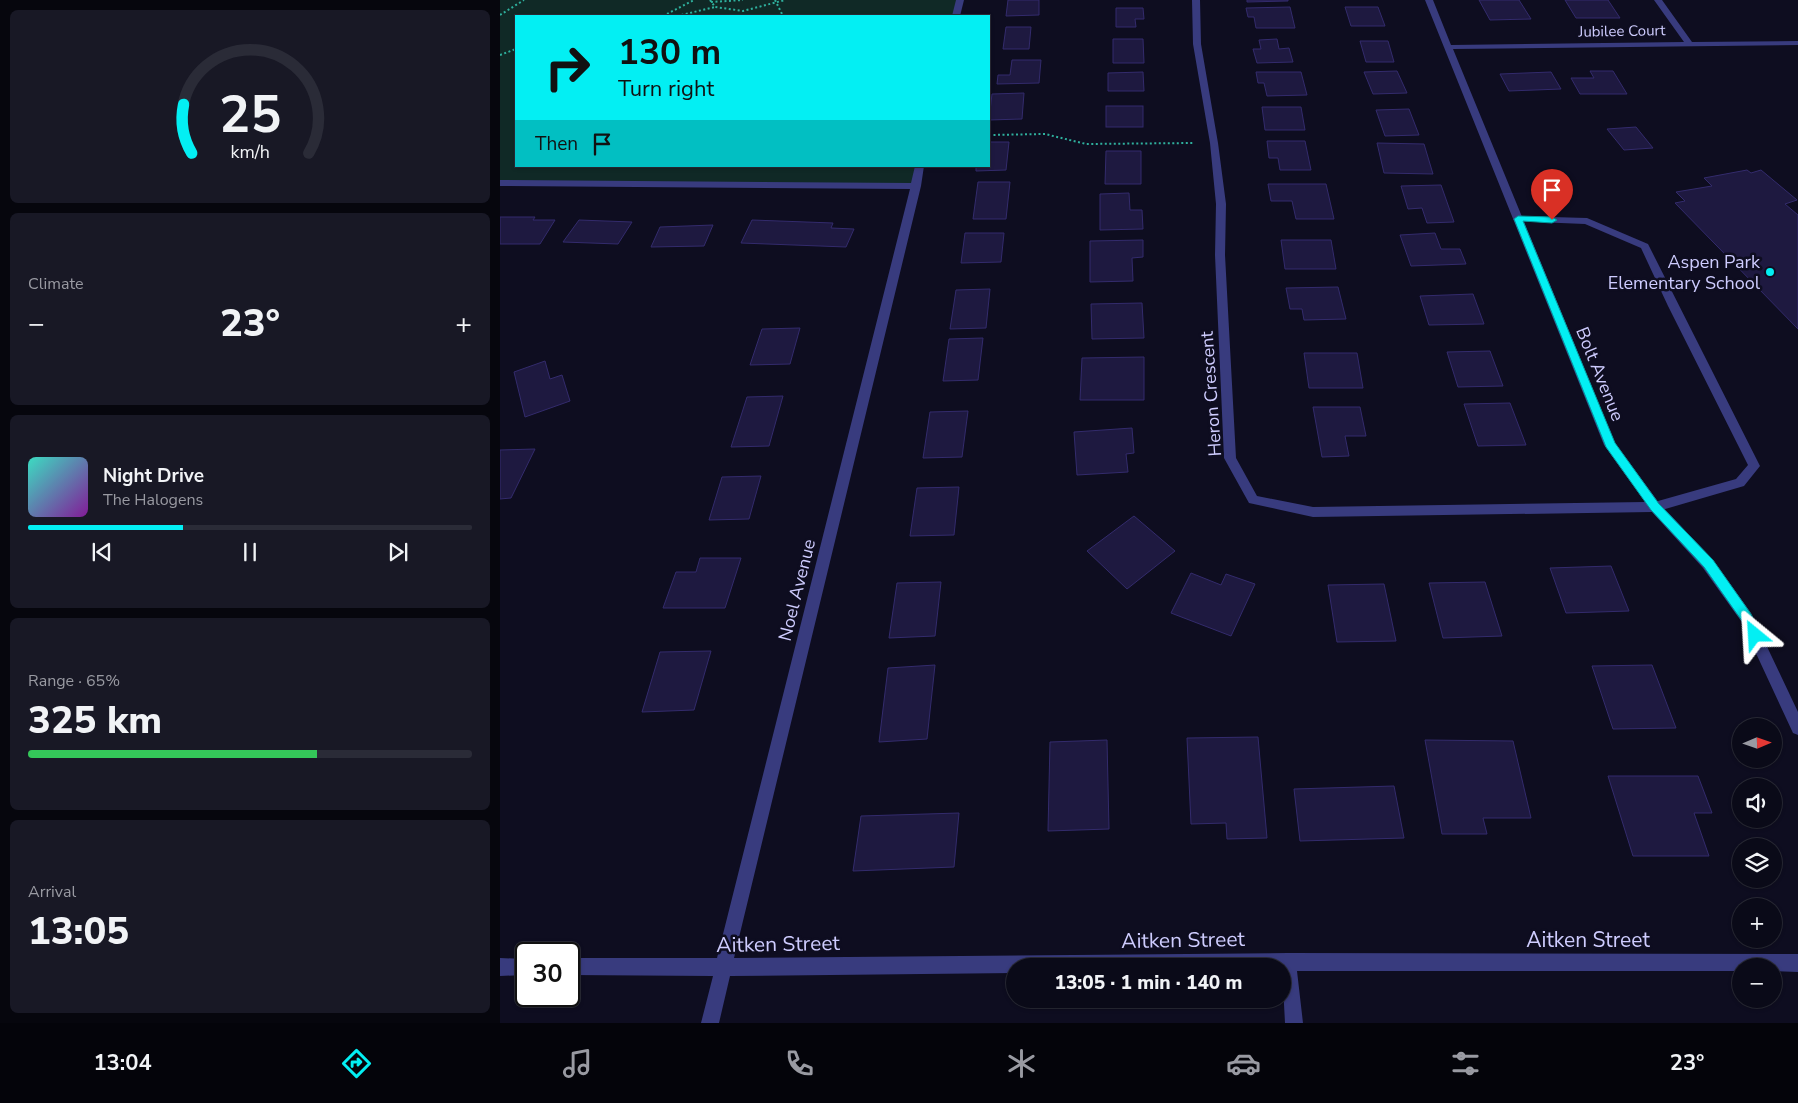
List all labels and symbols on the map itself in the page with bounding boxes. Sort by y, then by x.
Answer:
street label: Jubilee Court [1577,20,1666,42]
pin [1531,169,1573,220]
place label: Aspen Park Elementary School [1608,250,1761,295]
marker: Aspen Park Elementary School [1764,266,1776,278]
street label: Bolt Avenue [1570,323,1630,425]
street label: Heron Crescent [1195,330,1227,457]
street label: Noel Avenue [773,537,821,643]
position arrow [1728,608,1780,660]
north arrow [1732,718,1782,768]
street label: Aitken Street [1121,925,1246,955]
street label: Aitken Street [1526,926,1650,954]
street label: Aitken Street [716,929,841,959]
speed limit sign: 30 [515,942,580,1007]

